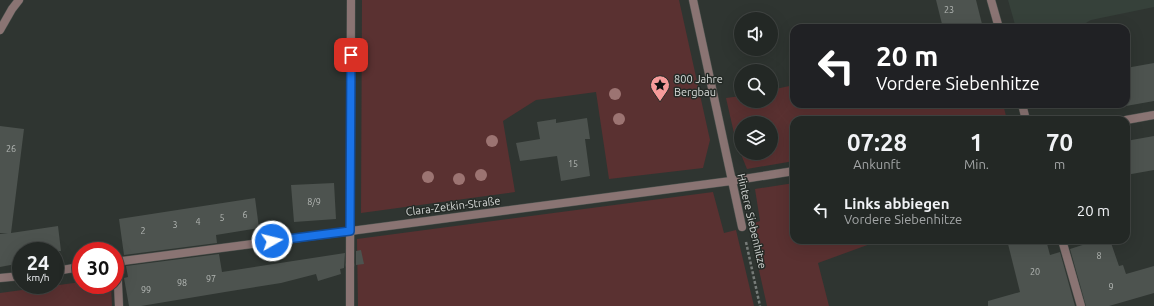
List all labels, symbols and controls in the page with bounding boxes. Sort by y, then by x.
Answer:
house number: 23 [944,5,954,15]
map controls [734,12,778,160]
button: sound [734,12,778,56]
pin [334,38,368,72]
icon: left [810,40,862,92]
text: 20 m [876,40,938,71]
icon: arrive [340,44,362,66]
button: search [734,64,778,108]
place label: 800 Jahre Bergbau [674,73,723,98]
text: Vordere Siebenhitze [876,73,1040,93]
place icon: 800 Jahre Bergbau [649,74,671,102]
button: layers [734,116,778,160]
text: 07:28 [847,129,907,156]
text: 1 [970,129,983,156]
text: 70 [1046,129,1073,156]
house number: 26 [6,144,16,154]
text: Ankunft [853,157,901,171]
text: Min. [964,157,989,171]
text: m [1054,157,1065,171]
house number: 15 [568,159,578,169]
street label: Hintere Siebenhitze [735,172,769,270]
street label: Clara-Zetkin-Straße [405,194,501,218]
text: Links abbiegen [844,195,949,212]
house number: 8/9 [307,197,321,207]
icon: left [810,199,832,221]
text: 20 m [1077,202,1110,219]
house number: 6 [242,210,248,220]
text: Vordere Siebenhitze [844,212,962,226]
house number: 5 [219,213,225,223]
house number: 4 [195,217,201,227]
house number: 3 [172,220,178,230]
position arrow [251,220,293,262]
house number: 2 [140,226,146,236]
speed limit sign: 30 [72,242,124,294]
text: 24 [27,251,49,274]
house number: 8 [1096,251,1102,261]
house number: 20 [1030,267,1040,277]
text: km/h [26,272,50,283]
house number: 97 [206,274,216,284]
house number: 98 [177,278,187,288]
house number: 9 [1108,282,1114,292]
house number: 99 [141,285,151,295]

